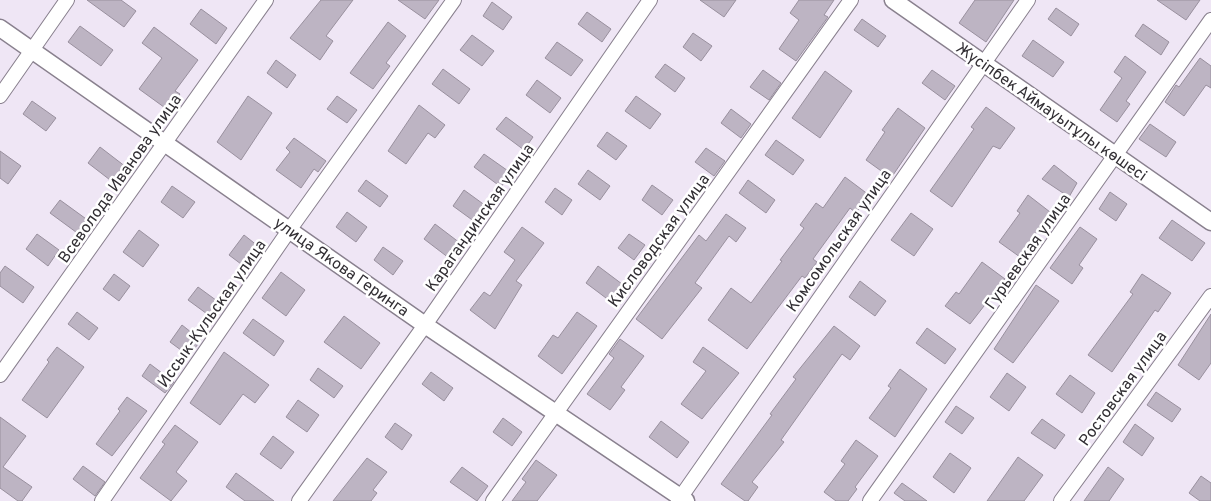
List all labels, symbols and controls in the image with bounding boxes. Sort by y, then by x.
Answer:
street label: Жүсіпбек Аймауытұлы көшесі [951,39,1150,186]
street label: Всеволода Иванова улица [55,91,187,268]
street label: Карагандинская улица [422,140,539,296]
street label: Комсомольская улица [783,166,896,316]
street label: Кисловодская улица [604,171,715,312]
street label: Гурьевская улица [981,190,1076,314]
street label: улица Якова Геринга [270,214,412,322]
street label: Иссык-Кульская улица [154,236,271,392]
street label: Ростовская улица [1075,328,1172,451]

